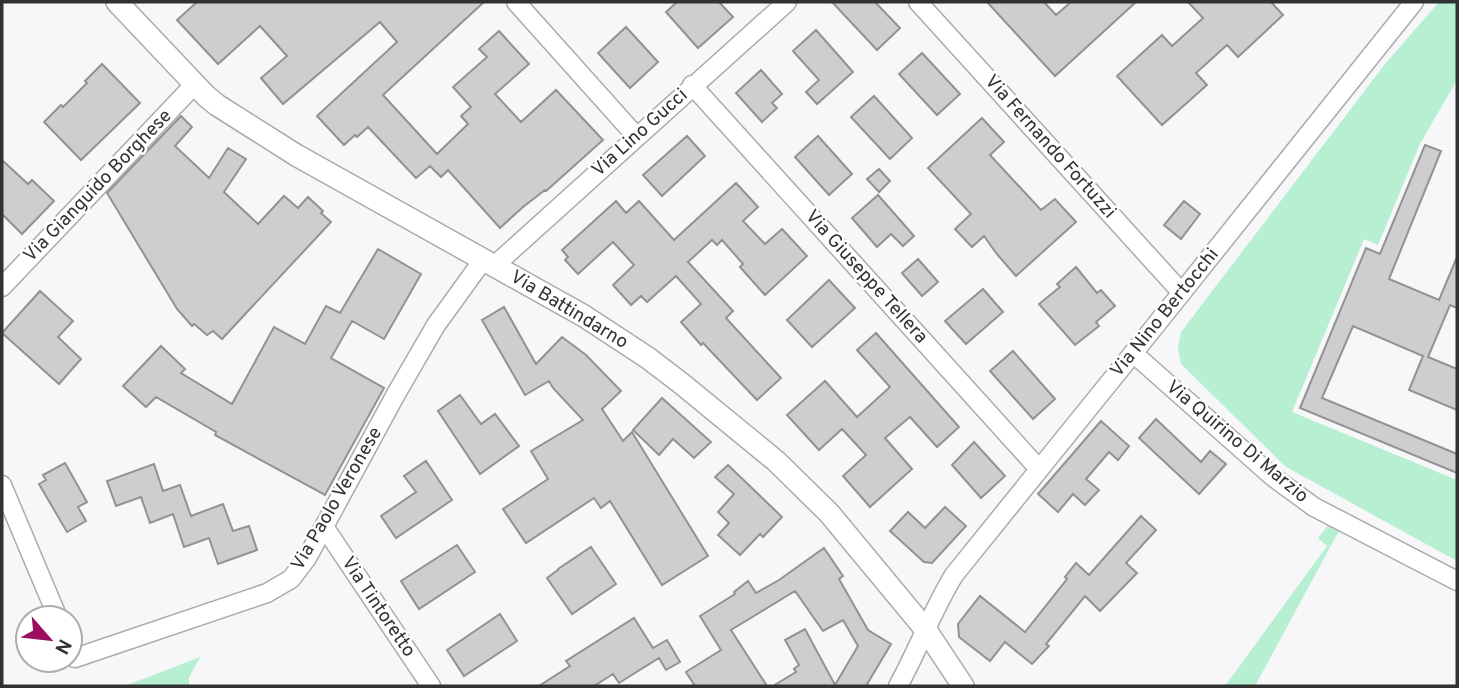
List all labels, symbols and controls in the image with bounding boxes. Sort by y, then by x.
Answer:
street label: Via Fernando Fortuzzi [979,70,1121,224]
street label: Via Lino Gucci [587,84,693,182]
street label: Via Gianguido Borghese [19,104,177,268]
street label: Via Giuseppe Tellera [800,205,932,349]
street label: Via Nino Bertocchi [1106,244,1224,382]
street label: Via Battindarno [506,265,632,355]
street label: Via Quirino Di Marzio [1161,375,1313,509]
street label: Via Paolo Veronese [286,423,388,575]
street label: Via Tintoretto [336,552,420,662]
north arrow [14,604,84,674]
text: N [48,634,76,658]

